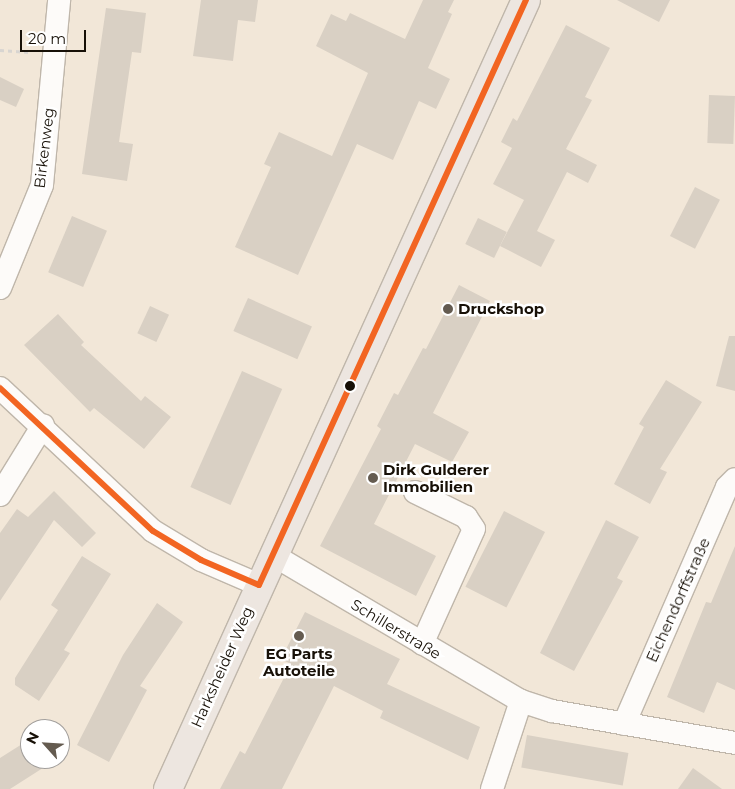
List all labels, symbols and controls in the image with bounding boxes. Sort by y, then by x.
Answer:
scale bar [22,20,89,52]
text: 20 m [28,29,66,48]
street label: Birkenweg [30,107,58,189]
place label: Druckshop [458,300,544,318]
marker: Druckshop [442,303,454,315]
unlabelled marker [345,381,355,391]
place label: Dirk Gulderer Immobilien [383,460,489,495]
marker: Dirk Gulderer Immobilien [367,472,379,484]
street label: Eichendorffstraße [642,535,714,665]
street label: Schillerstraße [348,595,444,663]
street label: Harksheider Weg [187,604,257,730]
marker: EG Parts Autoteile [293,630,305,642]
place label: EG Parts Autoteile [263,644,335,679]
north arrow [20,719,70,769]
text: N [22,729,43,747]

